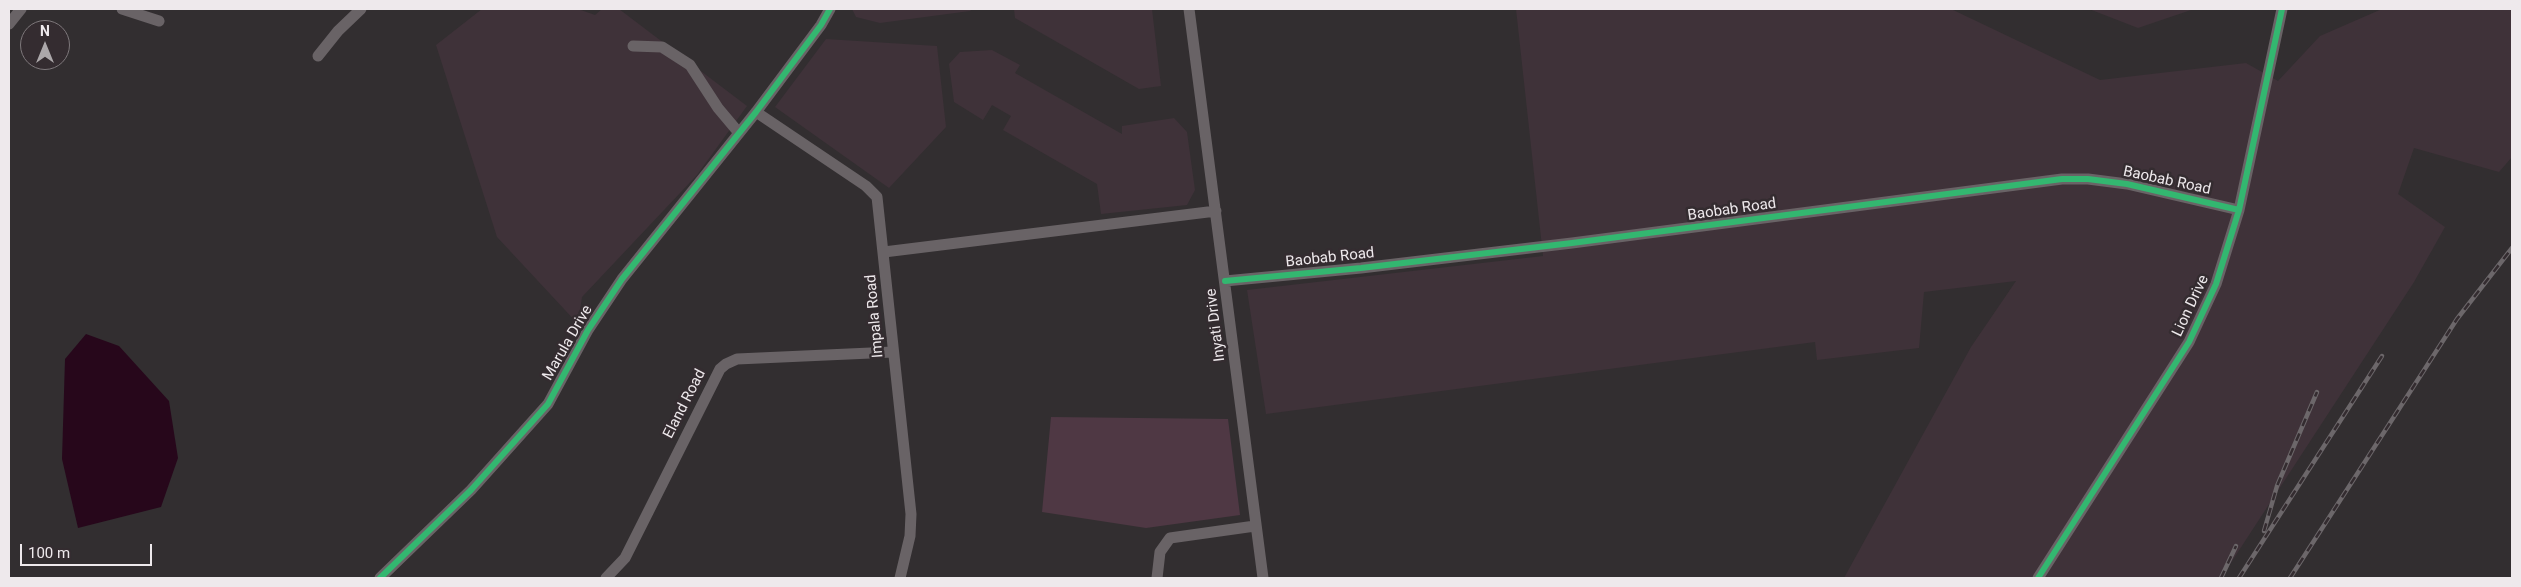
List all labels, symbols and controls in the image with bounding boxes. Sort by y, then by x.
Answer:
north arrow [20,20,70,70]
text: N [40,23,50,39]
street label: Baobab Road [2122,163,2212,199]
street label: Baobab Road [1687,195,1777,225]
street label: Baobab Road [1285,244,1375,272]
street label: Lion Drive [2169,272,2213,340]
street label: Impala Road [862,273,888,359]
street label: Inyati Drive [1203,287,1229,363]
street label: Marula Drive [539,302,597,384]
street label: Eland Road [660,366,710,442]
scale bar [22,534,155,566]
text: 100 m [28,544,70,562]

